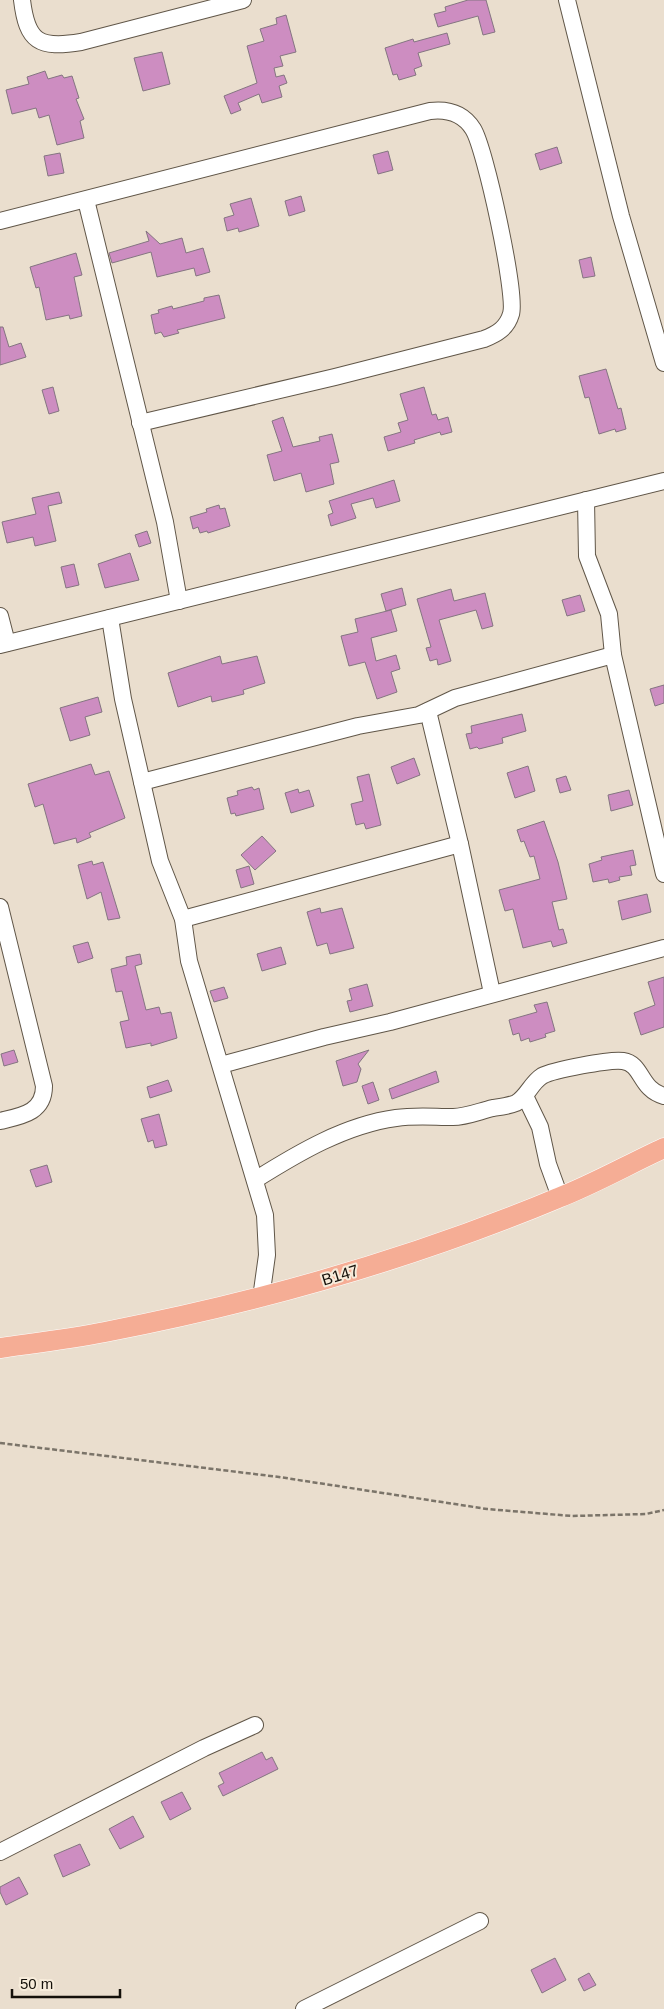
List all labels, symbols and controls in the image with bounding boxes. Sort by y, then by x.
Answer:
street label: B147 [320,1261,360,1289]
scale bar [12,1966,120,1998]
text: 50 m [20,1975,53,1992]

